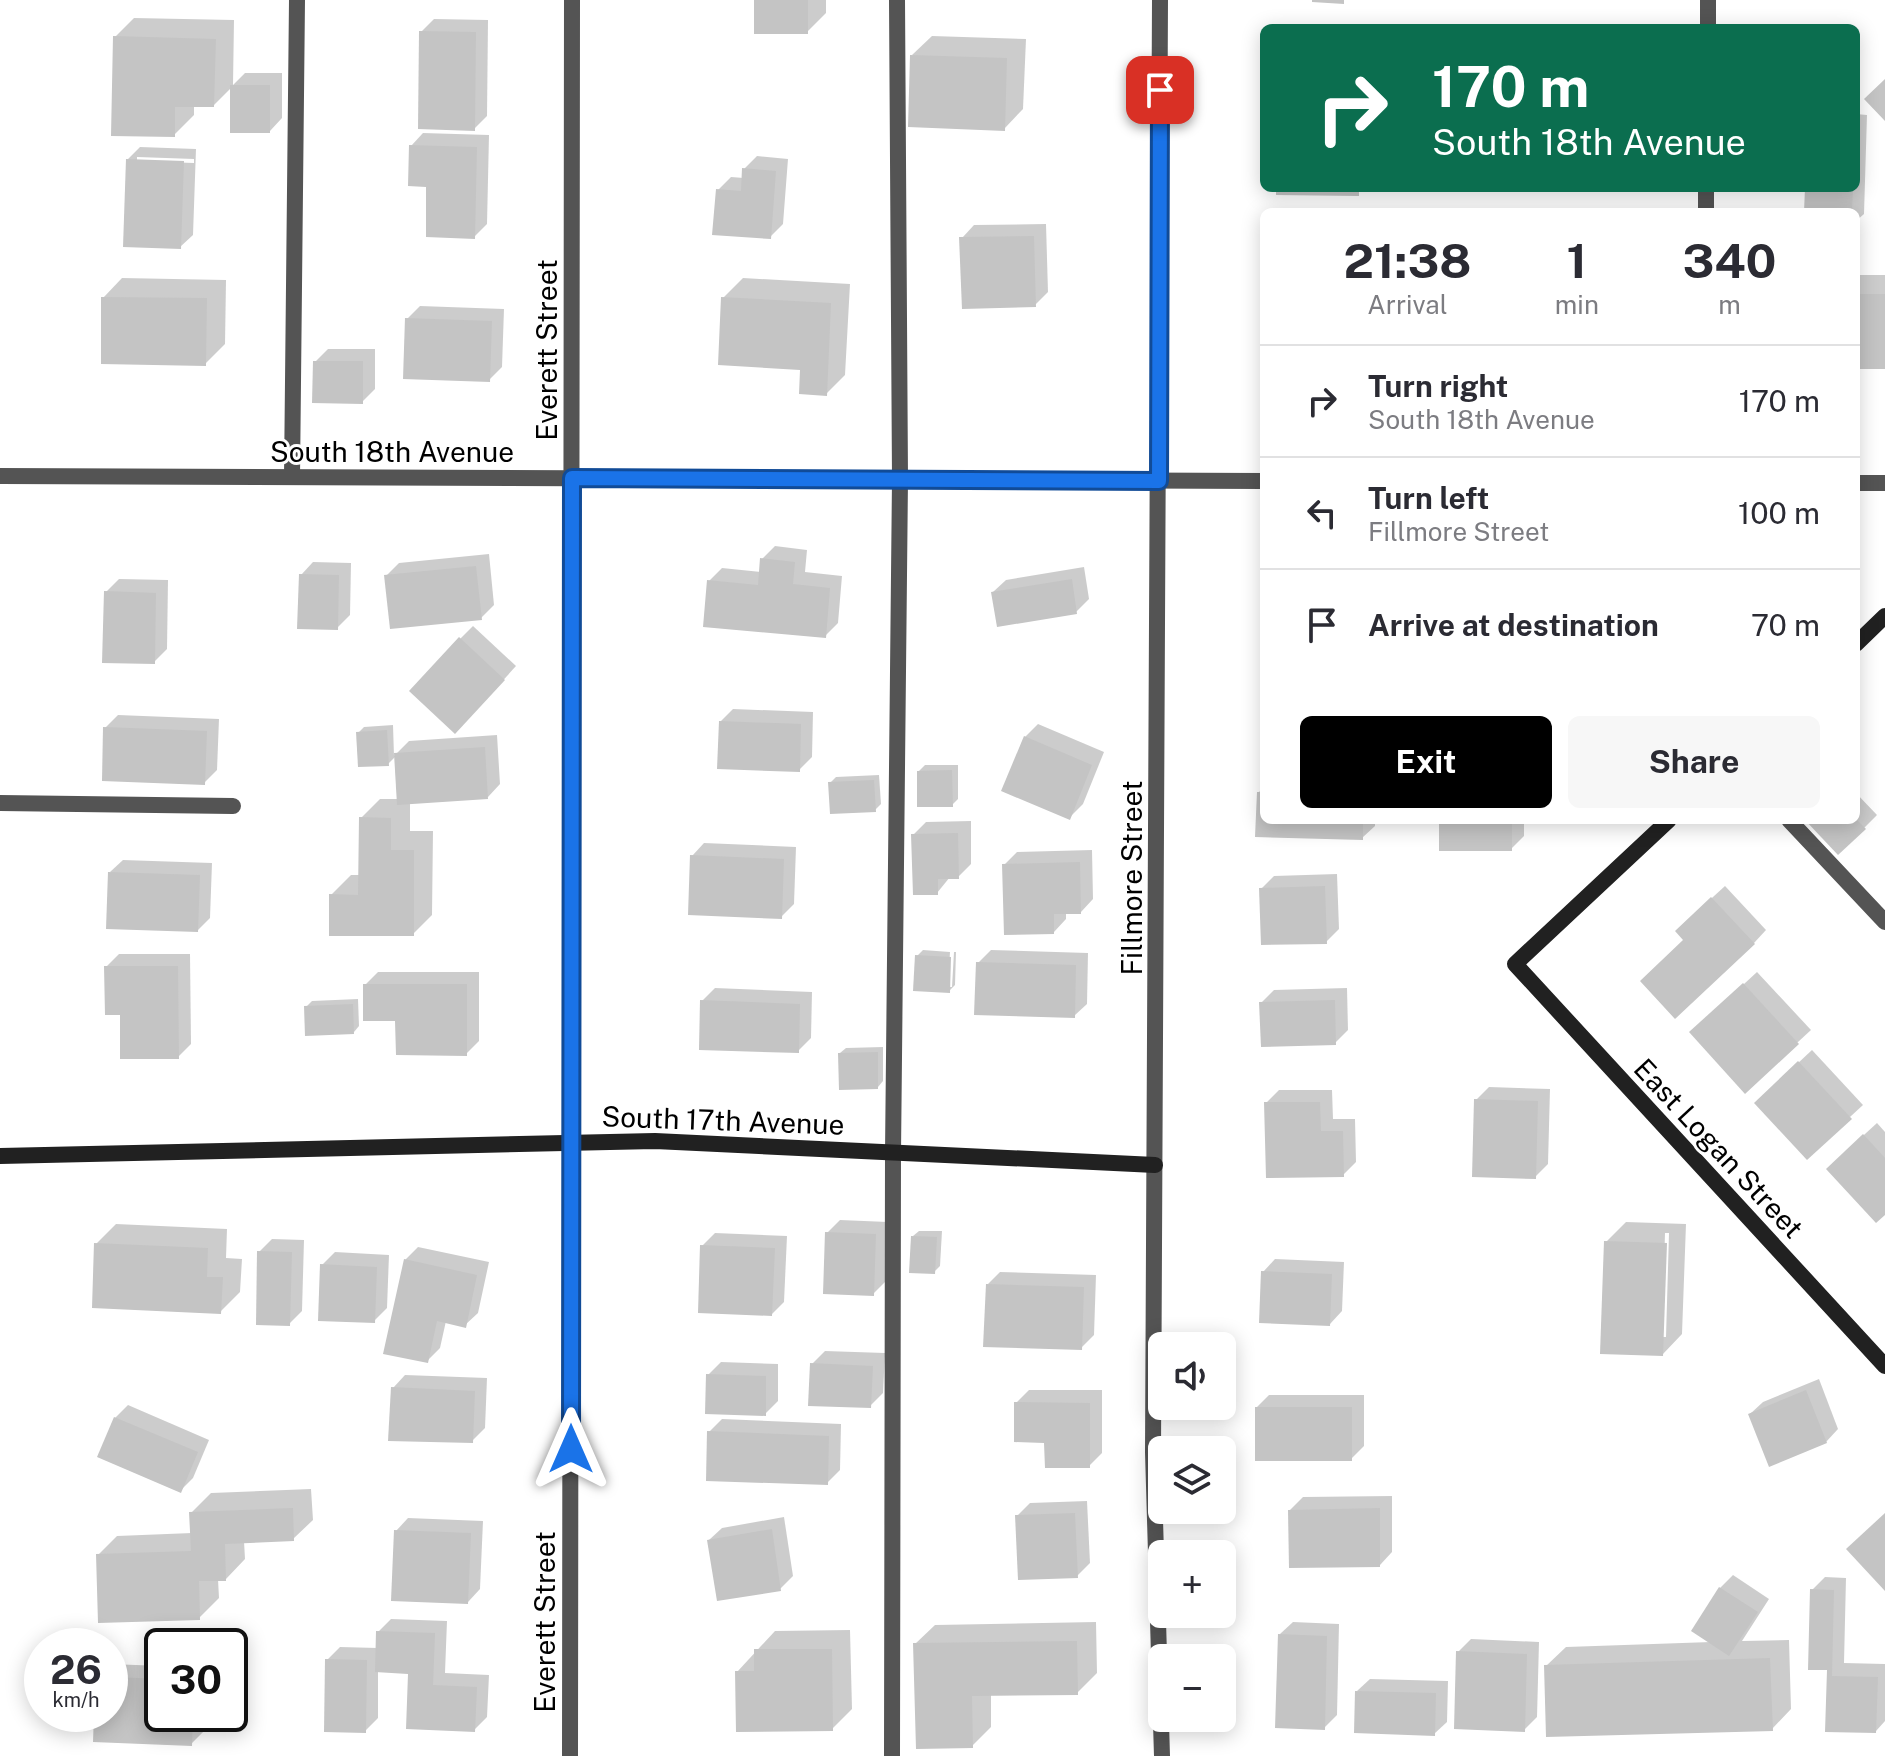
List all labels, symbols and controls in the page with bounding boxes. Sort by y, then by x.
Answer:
text: 170 m [1432,54,1589,120]
pin [1126,56,1194,124]
icon: right [1300,56,1404,160]
icon: arrive [1138,68,1182,112]
text: South 18th Avenue [1432,121,1746,163]
text: 21:38 [1343,232,1471,289]
text: 1 [1567,232,1587,289]
text: 340 [1682,232,1777,289]
street label: Everett Street [530,259,563,441]
text: Arrival [1367,289,1448,320]
text: min [1555,289,1599,320]
text: m [1718,289,1741,320]
text: Turn right [1368,368,1508,404]
icon: right [1300,379,1344,423]
text: 170 m [1739,383,1820,419]
text: South 18th Avenue [1368,404,1595,435]
street label: South 18th Avenue [270,435,514,468]
text: Turn left [1368,480,1489,516]
icon: left [1300,491,1344,535]
text: 100 m [1738,495,1820,531]
text: Fillmore Street [1368,516,1549,547]
icon: arrive [1300,603,1344,647]
text: Arrive at destination [1368,607,1659,643]
text: 70 m [1751,607,1820,643]
button: Exit [1300,716,1552,808]
button: Share [1568,716,1820,808]
street label: Fillmore Street [1115,780,1148,976]
street label: East Logan Street [1628,1052,1810,1244]
street label: South 17th Avenue [601,1099,845,1141]
map controls [1148,1332,1236,1732]
button: sound [1148,1332,1236,1420]
position arrow [529,1407,613,1491]
button: layers [1148,1436,1236,1524]
street label: Everett Street [528,1531,561,1713]
button: + [1148,1540,1236,1628]
speed limit sign: 30 [144,1628,248,1732]
button: − [1148,1644,1236,1732]
text: 26 [50,1646,102,1693]
text: km/h [52,1688,100,1712]

